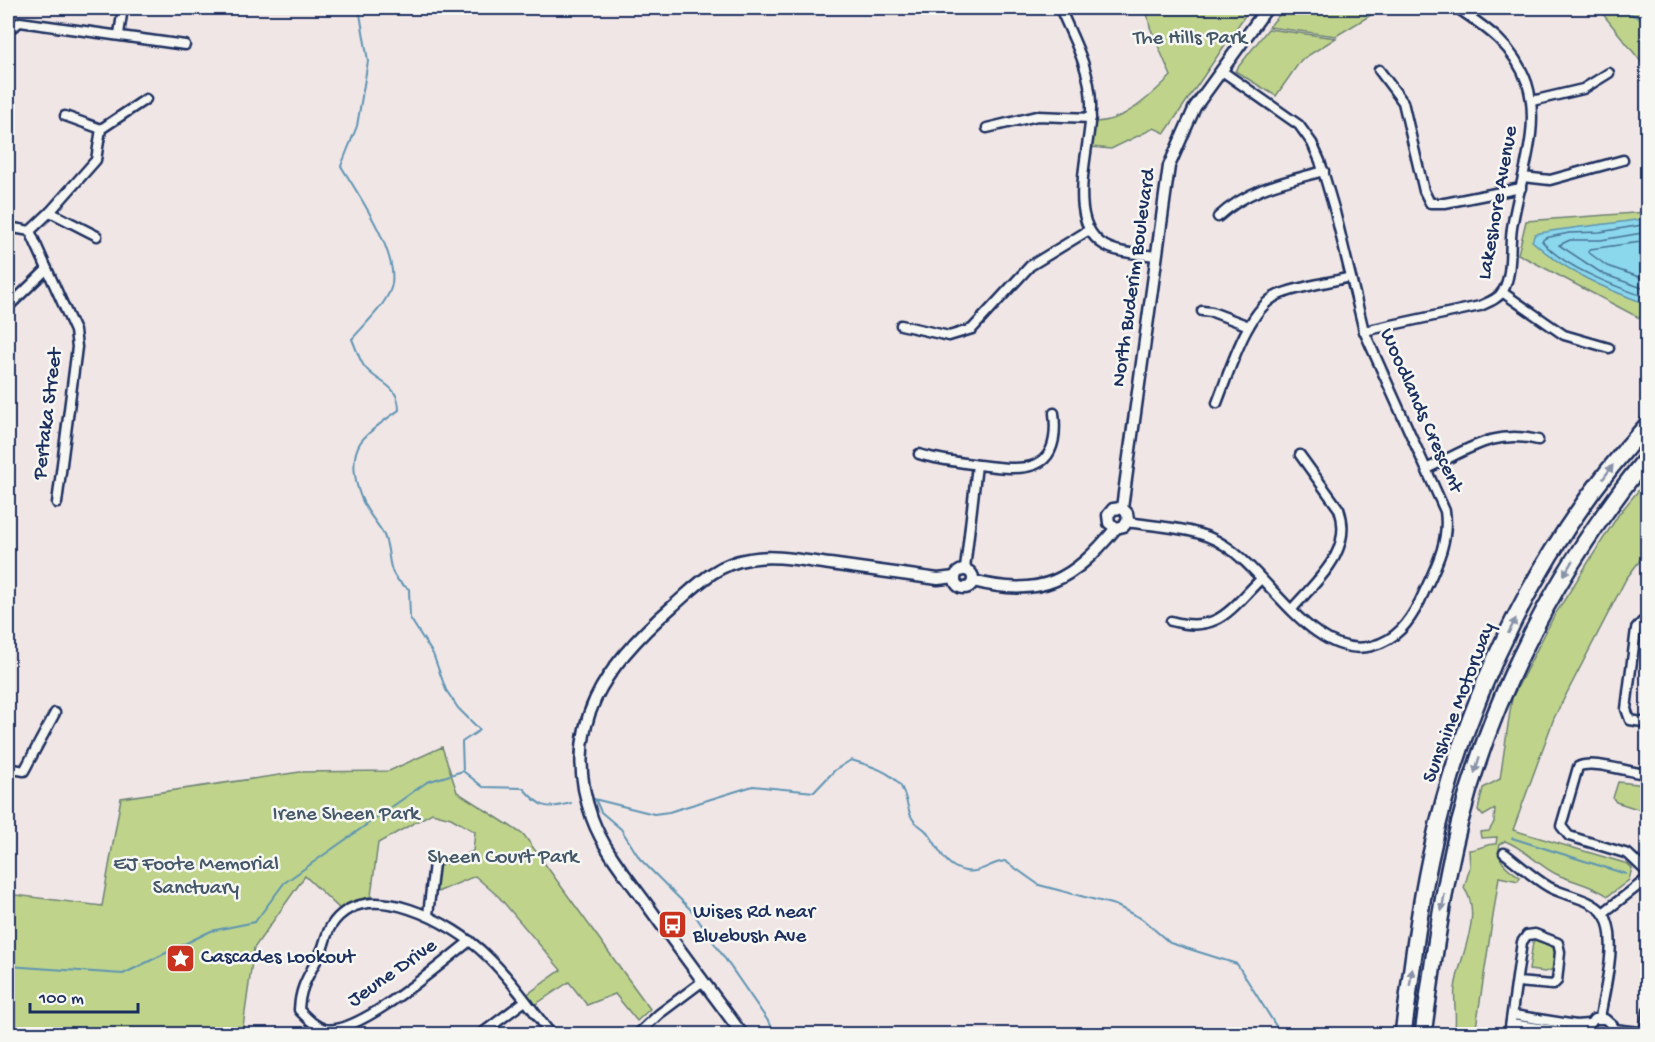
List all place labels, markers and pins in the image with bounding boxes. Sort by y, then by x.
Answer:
place label: Wises Rd near Bluebush Ave [692,901,816,950]
bus stop icon: Wises Rd near Bluebush Ave [656,909,688,941]
place icon: Cascades Lookout [164,942,196,974]
place label: Cascades Lookout [201,946,357,971]

